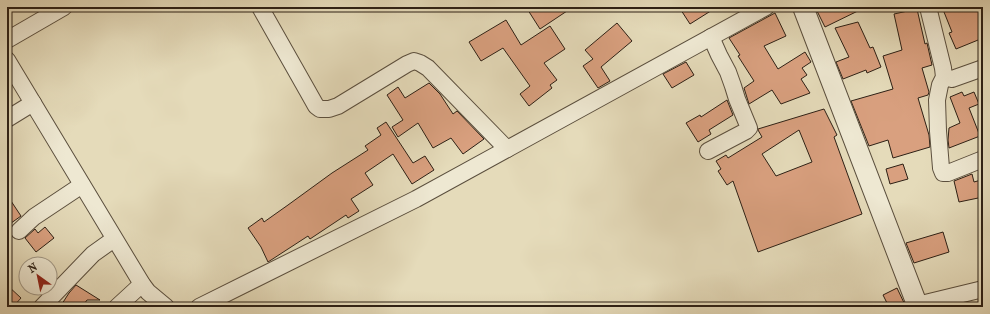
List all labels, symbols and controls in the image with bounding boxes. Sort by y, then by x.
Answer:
north arrow [18,256,58,296]
text: N [26,260,40,276]

